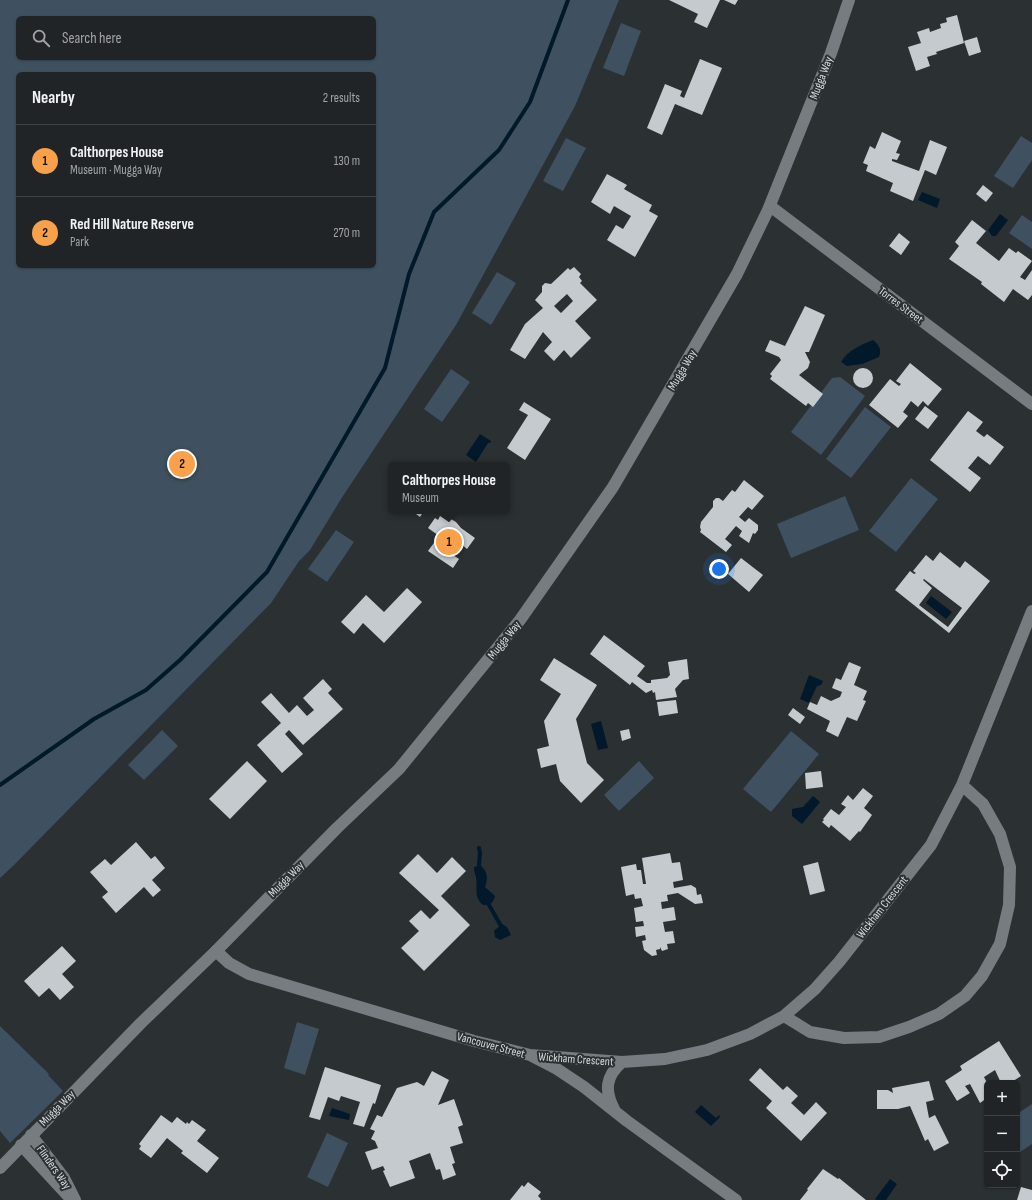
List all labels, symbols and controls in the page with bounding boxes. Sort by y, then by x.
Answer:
search box [16,16,376,60]
icon: search [30,27,52,49]
text: Search here [62,29,122,48]
street label: Mugga Way [806,54,837,102]
text: Nearby [32,88,75,108]
text: 2 results [323,90,360,106]
text: Calthorpes House [70,143,164,162]
text: 1 [42,153,48,169]
text: 130 m [334,153,360,169]
text: Museum · Mugga Way [70,162,162,178]
text: Red Hill Nature Reserve [70,215,194,234]
text: 2 [42,225,48,241]
text: 270 m [333,225,360,241]
text: Park [70,234,89,250]
street label: Torres Street [875,284,926,327]
street label: Mugga Way [664,347,701,393]
pin: 2 [169,449,195,479]
popup [388,462,510,514]
text: Calthorpes House [402,471,496,490]
text: Museum [402,490,439,506]
pin: 1 [436,527,462,557]
your location [709,559,729,579]
street label: Mugga Way [484,618,525,662]
street label: Mugga Way [265,858,308,900]
street label: Wickham Crescent [853,873,912,942]
street label: Vancouver Street [455,1029,527,1062]
street label: Wickham Crescent [538,1049,614,1070]
map controls [984,1080,1020,1188]
button: + [984,1080,1020,1116]
street label: Mugga Way [36,1087,79,1129]
button: − [984,1116,1020,1152]
street label: Flinders Way [33,1142,74,1193]
button: locate [984,1152,1020,1188]

